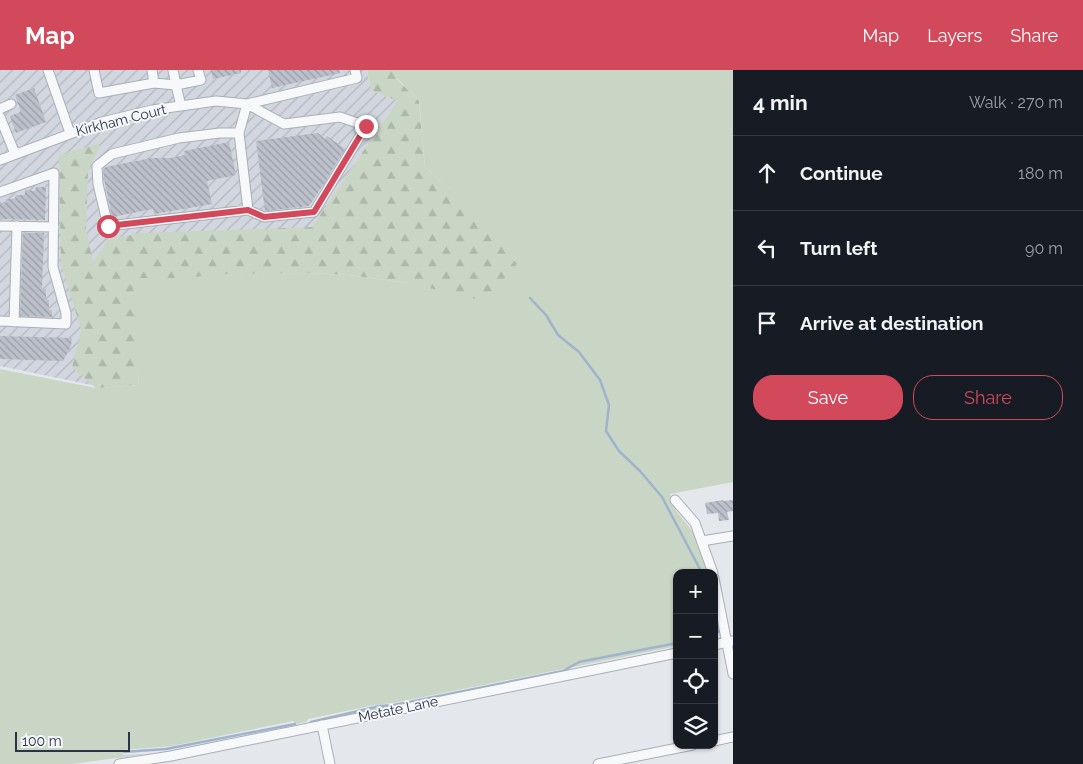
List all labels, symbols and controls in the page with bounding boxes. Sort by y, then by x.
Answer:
text: Map [25,21,75,50]
text: Map [863,25,899,46]
text: Layers [927,25,982,46]
text: Share [1010,25,1058,46]
text: 4 min [753,90,808,115]
text: Walk · 270 m [969,93,1063,112]
street label: Kirkham Court [74,101,168,139]
route end [355,115,378,138]
icon: ahead [753,159,781,187]
text: Continue [800,162,883,184]
text: 180 m [1018,164,1063,183]
route start [97,215,120,238]
icon: left [753,234,781,262]
text: Turn left [800,237,877,259]
text: 90 m [1025,239,1063,258]
icon: arrive [753,309,781,337]
text: Arrive at destination [800,312,984,334]
button: Save [753,375,903,420]
button: Share [913,375,1063,420]
map controls [673,569,718,749]
button: + [673,569,718,614]
button: − [673,614,718,659]
button: locate [673,659,718,704]
street label: Metate Lane [357,693,439,725]
button: layers [673,704,718,749]
scale bar [15,729,130,752]
text: 100 m [22,733,62,749]

